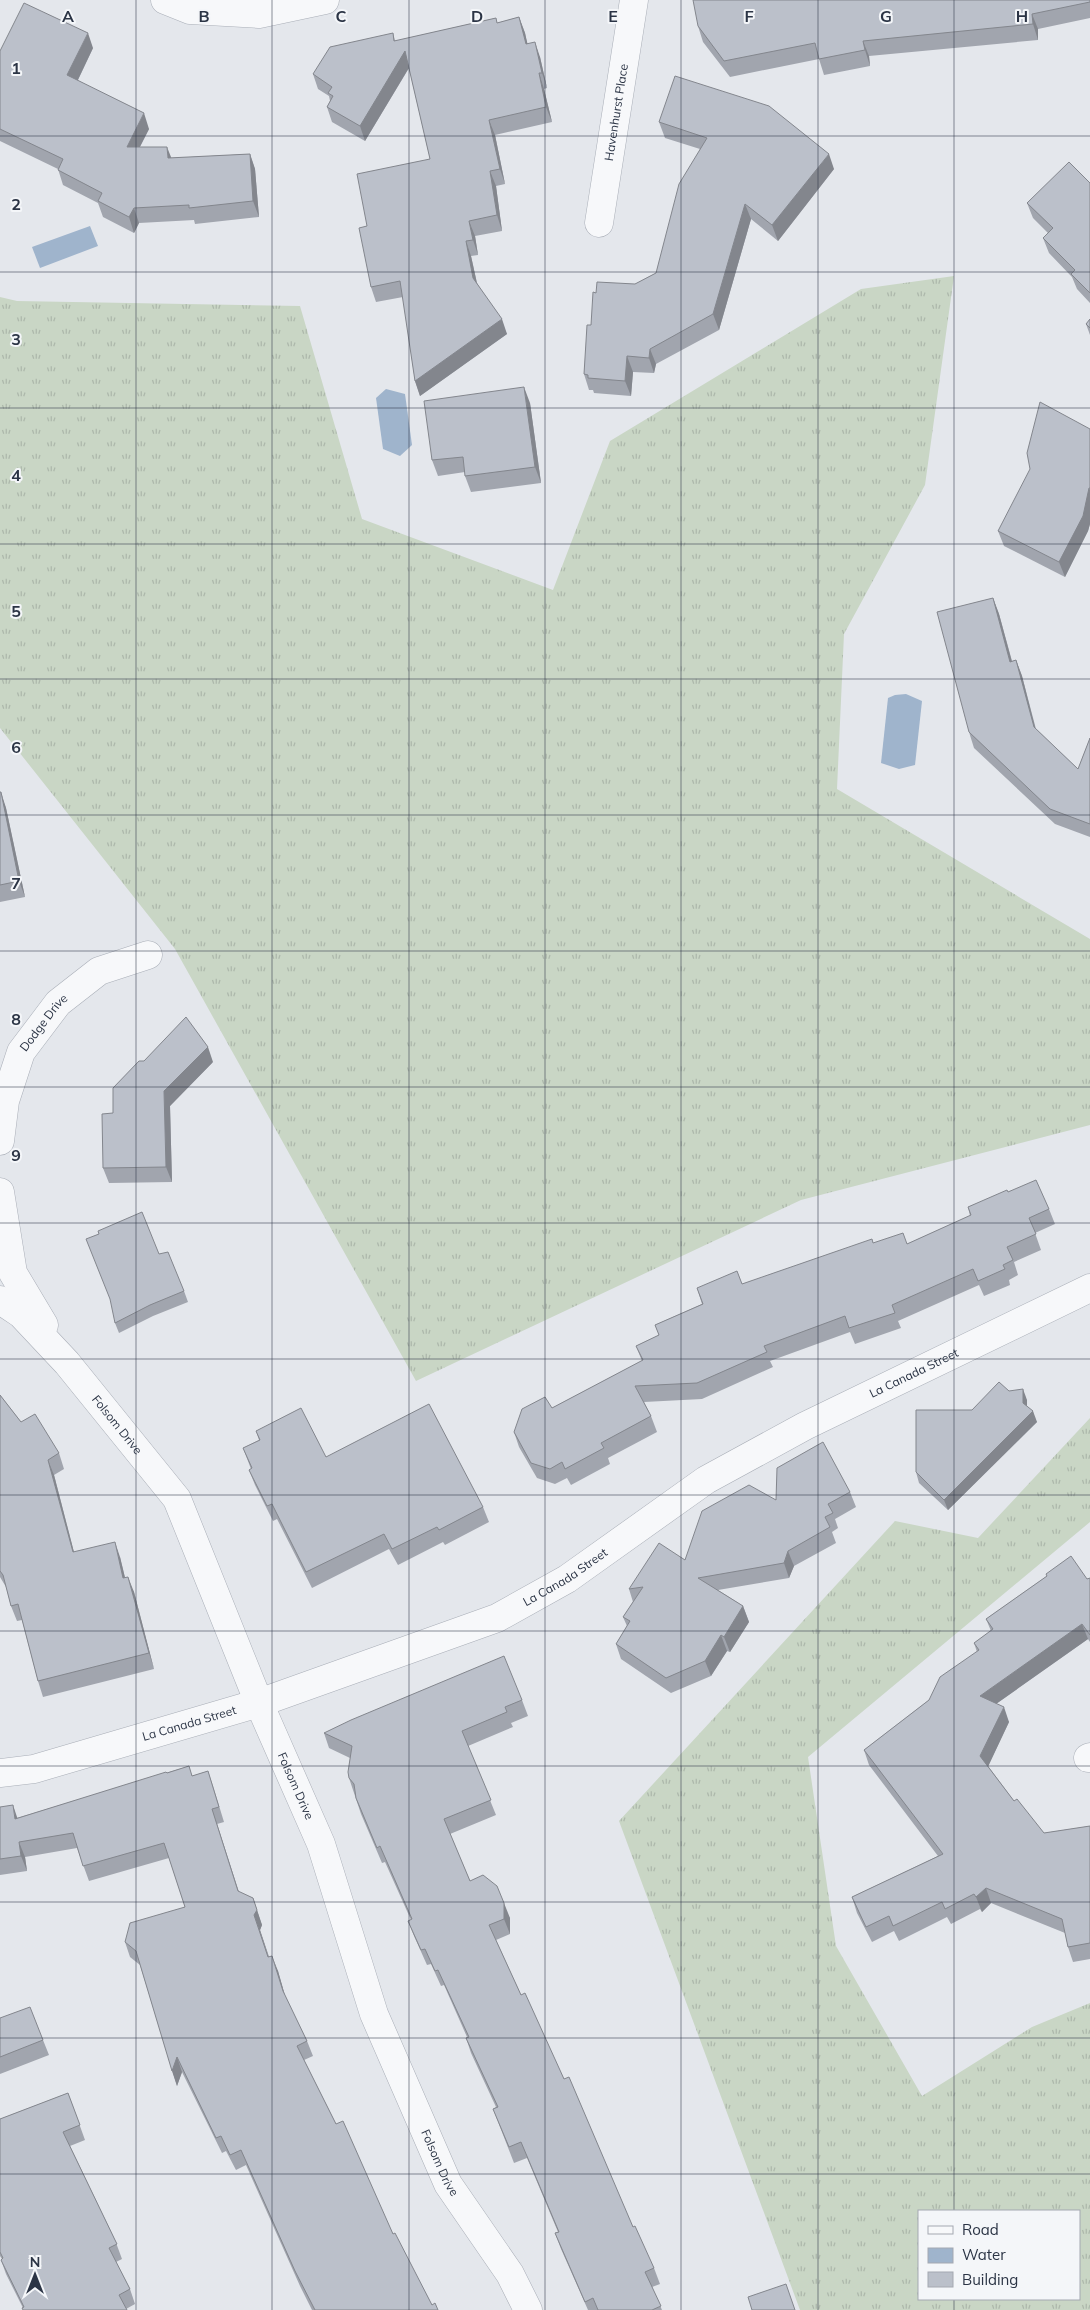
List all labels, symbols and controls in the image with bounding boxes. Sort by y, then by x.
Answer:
text: A [62,6,74,26]
text: B [198,6,210,26]
text: C [336,6,347,26]
text: D [471,6,483,26]
text: E [608,6,618,26]
text: F [744,6,754,26]
text: G [880,6,892,26]
text: H [1016,6,1028,26]
text: 1 [11,58,21,78]
street label: Havenhurst Place [601,63,631,162]
text: 2 [11,194,21,214]
text: 3 [11,329,21,349]
text: 4 [11,465,21,485]
text: 5 [11,601,21,621]
text: 6 [11,737,21,757]
text: 7 [11,873,21,893]
street label: Dodge Drive [16,990,70,1054]
text: 8 [11,1009,21,1029]
text: 9 [11,1145,21,1165]
street label: La Canada Street [867,1345,961,1401]
street label: Folsom Drive [89,1392,146,1457]
street label: La Canada Street [520,1545,610,1609]
street label: La Canada Street [140,1702,238,1744]
street label: Folsom Drive [275,1750,317,1822]
street label: Folsom Drive [418,2127,462,2199]
legend [918,2210,1080,2300]
text: Road [962,2220,999,2239]
text: Water [962,2245,1006,2264]
north arrow [10,2250,60,2300]
text: N [30,2253,40,2271]
text: Building [962,2270,1018,2289]

